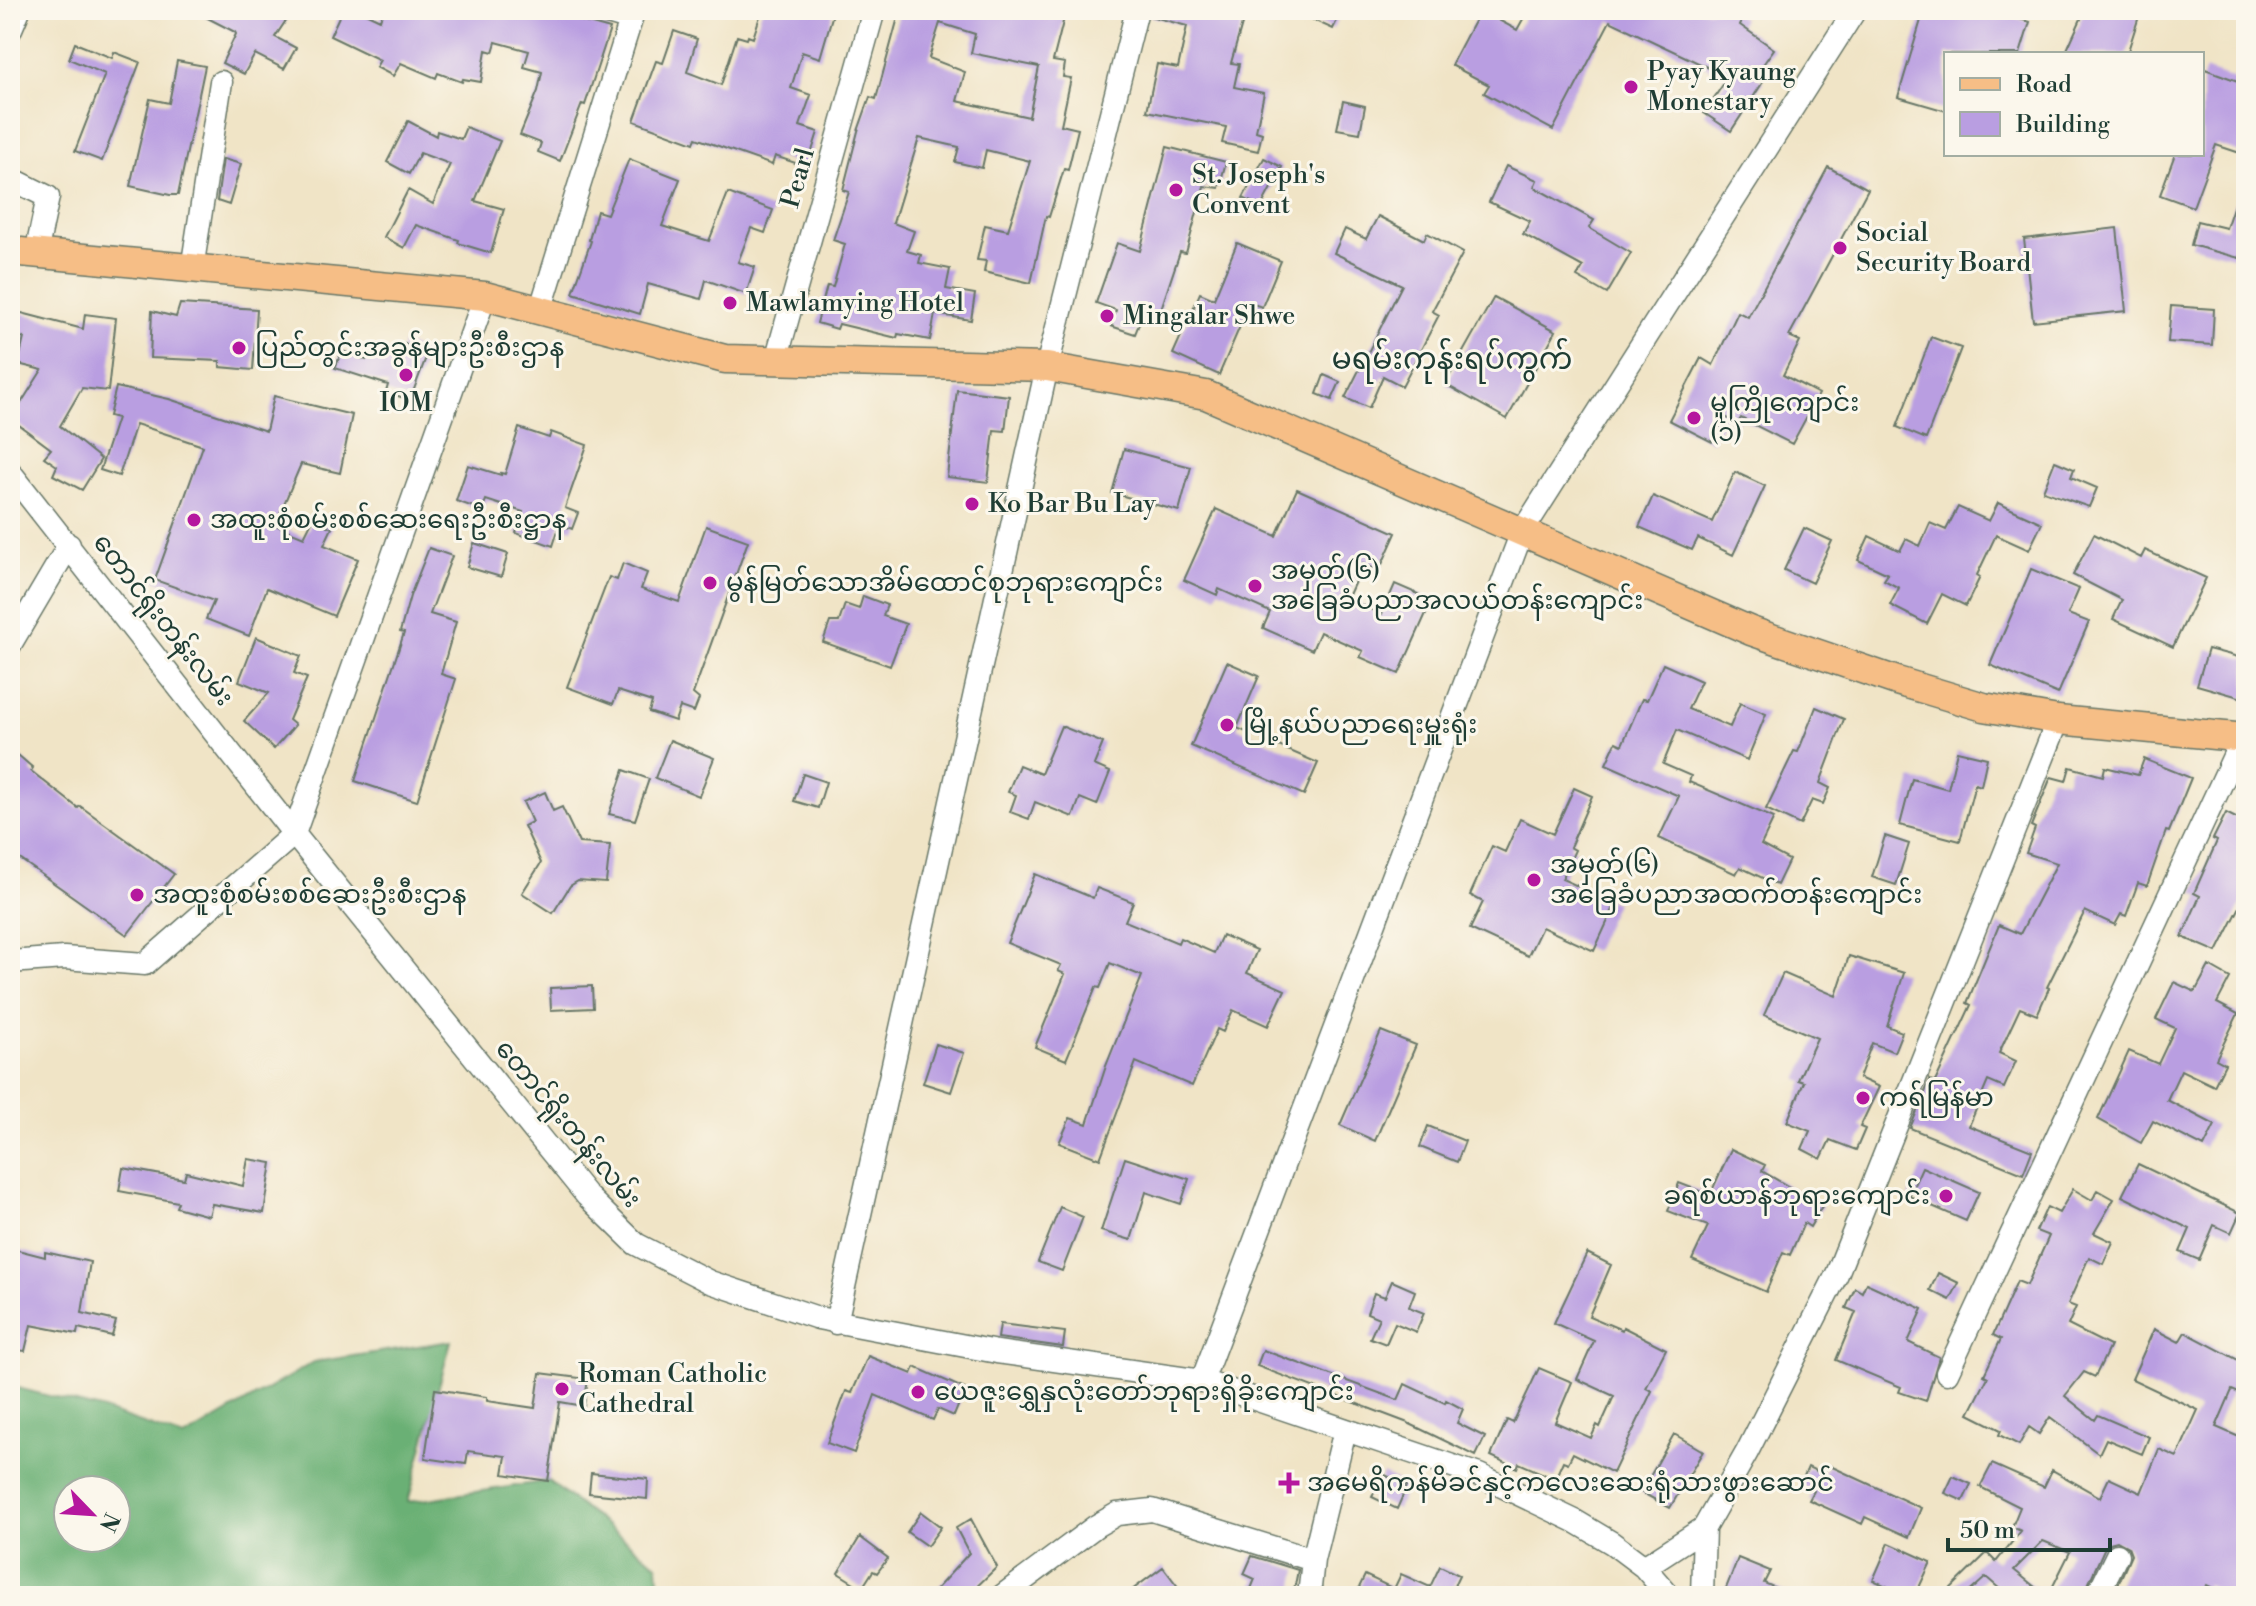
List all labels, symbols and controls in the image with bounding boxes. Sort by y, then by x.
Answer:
legend [1944,52,2204,156]
place label: Pyay Kyaung Monestary [1647,56,1796,118]
text: Road [2016,70,2072,100]
marker: Pyay Kyaung Monestary [1622,78,1640,96]
text: Building [2015,110,2110,140]
street label: Pearl [774,144,822,212]
place label: St. Joseph's Convent [1192,159,1325,221]
marker: St. Joseph's Convent [1167,181,1185,199]
place label: Social Security Board [1856,217,2031,279]
marker: Social Security Board [1831,239,1849,257]
place label: Mawlamying Hotel [746,287,964,319]
marker: Mawlamying Hotel [721,294,739,312]
place label: Mingalar Shwe [1123,300,1295,332]
marker: Mingalar Shwe [1098,307,1116,325]
place label: ပြည်တွင်းအခွန်များဦးစီးဌာန [255,330,564,368]
district label: မရမ်းကုန်းရပ်ကွက် [1331,337,1573,384]
marker: ပြည်တွင်းအခွန်များဦးစီးဌာန [230,339,248,357]
marker: IOM [397,366,415,384]
place label: မူကြိုကျောင်း (၁) [1710,385,1859,449]
place label: IOM [379,387,433,419]
marker: မူကြိုကျောင်း (၁) [1685,409,1703,427]
place label: Ko Bar Bu Lay [988,488,1156,520]
marker: Ko Bar Bu Lay [963,495,981,513]
place label: အထူးစုံစမ်းစစ်ဆေးရေးဦးစီးဋ္ဌာန [210,502,567,540]
marker: အထူးစုံစမ်းစစ်ဆေးရေးဦးစီးဋ္ဌာန [185,511,203,529]
street label: တောင်ရိုးတန်းလမ်း [83,526,242,715]
place label: အမှတ်(၆) အခြေခံပညာအလယ်တန်းကျောင်း [1271,553,1643,621]
place label: မွန်မြတ်သောအိမ်ထောင်စုဘုရားကျောင်း [726,565,1163,603]
marker: မွန်မြတ်သောအိမ်ထောင်စုဘုရားကျောင်း [701,574,719,592]
marker: အမှတ်(၆) အခြေခံပညာအလယ်တန်းကျောင်း [1246,577,1264,595]
place label: မြို့နယ်ပညာရေးမှူးရုံး [1243,707,1477,745]
marker: မြို့နယ်ပညာရေးမှူးရုံး [1218,716,1236,734]
place label: အမှတ်(၆) အခြေခံပညာအထက်တန်းကျောင်း [1550,847,1922,915]
marker: အမှတ်(၆) အခြေခံပညာအထက်တန်းကျောင်း [1525,871,1543,889]
place label: အထူးစုံစမ်းစစ်ဆေးဦးစီးဌာန [153,877,467,915]
marker: အထူးစုံစမ်းစစ်ဆေးဦးစီးဌာန [128,886,146,904]
street label: တောင်ရိုးတန်းလမ်း [485,1032,649,1217]
place label: ကရ်မြန်မာ [1879,1080,1994,1118]
marker: ကရ်မြန်မာ [1854,1089,1872,1107]
place label: ခရစ်ယာန်ဘုရားကျောင်း [1663,1178,1930,1216]
marker: ခရစ်ယာန်ဘုရားကျောင်း [1937,1187,1955,1205]
place label: Roman Catholic Cathedral [578,1358,767,1420]
place label: ယေဇူးရွှေနှလုံးတော်ဘုရားရှိခိုးကျောင်း [934,1374,1354,1412]
marker: Roman Catholic Cathedral [553,1380,571,1398]
marker: ယေဇူးရွှေနှလုံးတော်ဘုရားရှိခိုးကျောင်း [909,1383,927,1401]
place label: အမေရိကန်မိခင်နှင့်ကလေးဆေးရုံသားဖွားဆောင် [1307,1465,1834,1503]
marker: အမေရိကန်မိခင်နှင့်ကလေးဆေးရုံသားဖွားဆောင် [1278,1472,1300,1494]
north arrow [52,1474,132,1554]
scale bar [1948,1502,2110,1552]
text: N [93,1508,125,1536]
text: 50 m [1960,1516,2015,1546]

